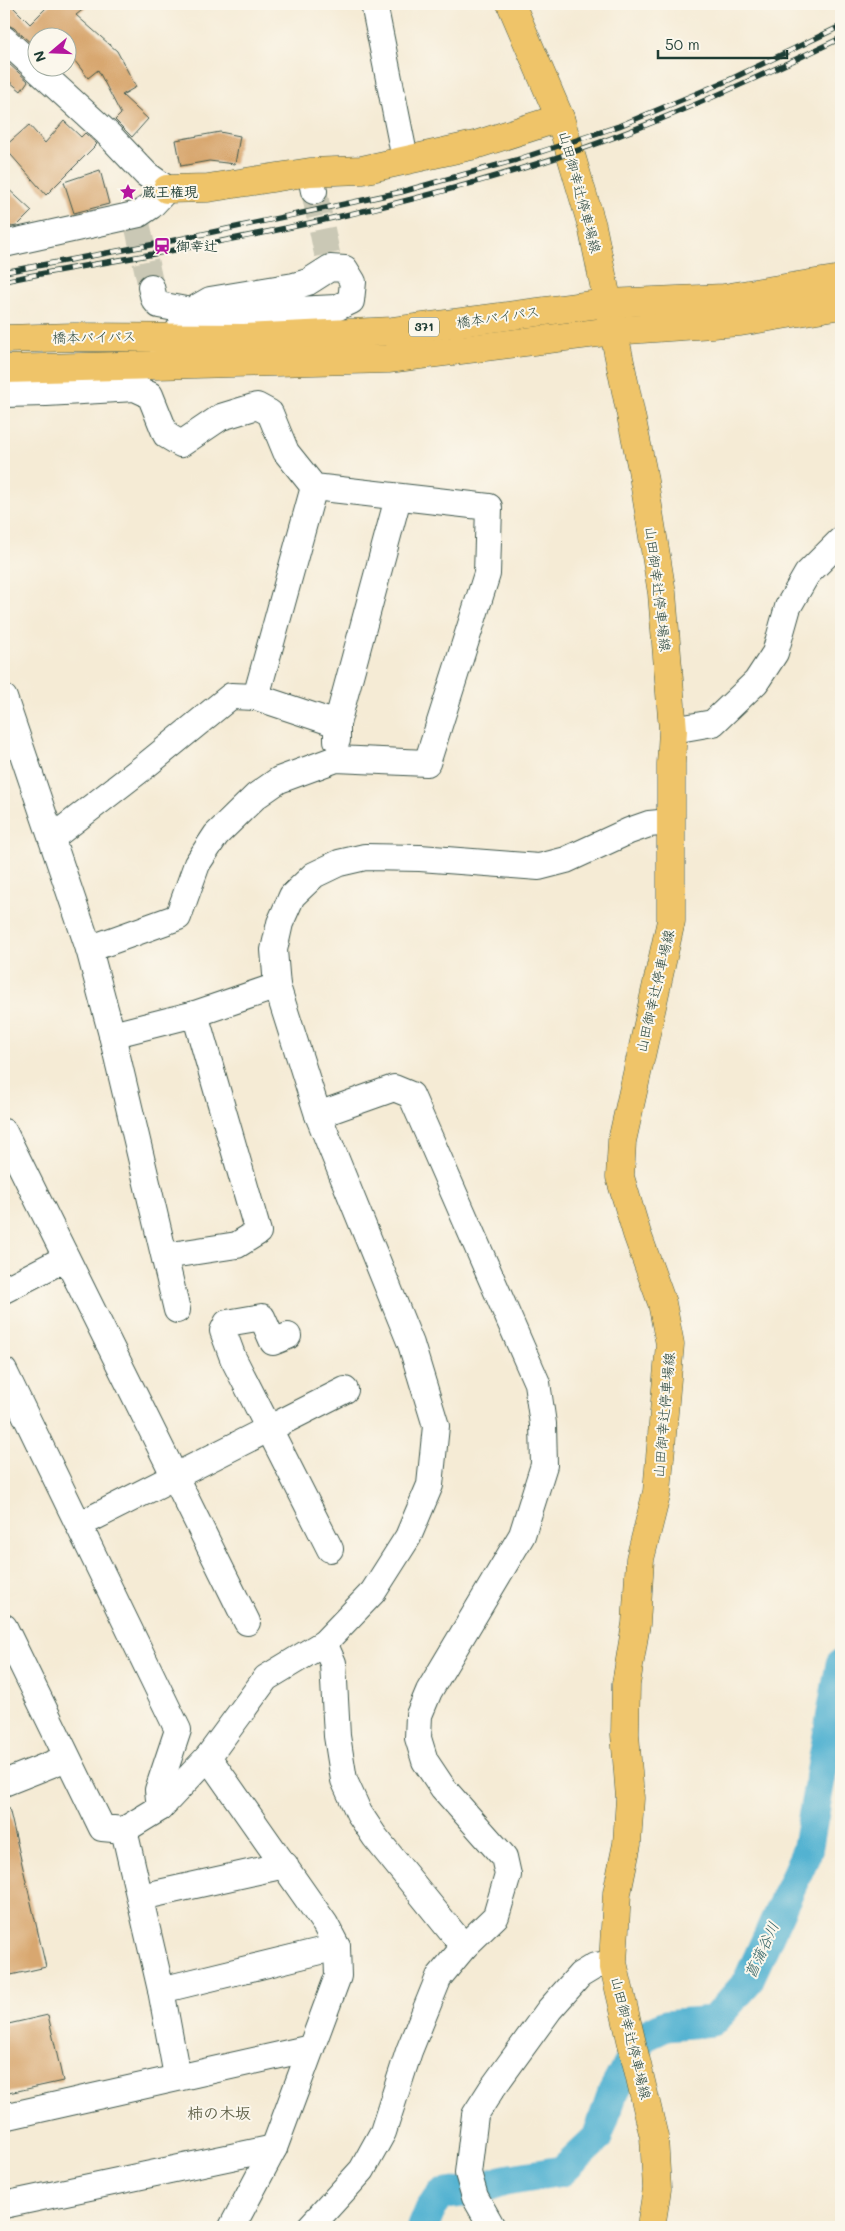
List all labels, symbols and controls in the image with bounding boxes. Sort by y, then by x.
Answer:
north arrow [28,28,78,78]
scale bar [658,28,786,60]
text: 50 m [665,34,700,54]
text: N [29,48,50,65]
street label: 山田御幸辻停車場線 [555,129,606,255]
place icon: 蔵王権現 [118,182,138,202]
place label: 蔵王権現 [142,182,198,201]
station icon: 御幸辻 [152,236,172,256]
place label: 御幸辻 [176,236,218,255]
street label: 橋本バイパス [455,301,541,332]
road number: 371 [409,318,439,337]
street label: 橋本バイパス [52,326,136,347]
street label: 山田御幸辻停車場線 [641,525,676,653]
street label: 山田御幸辻停車場線 [631,927,678,1054]
street label: 山田御幸辻停車場線 [649,1351,678,1479]
water label: 菖蒲谷川 [739,1918,783,1981]
street label: 山田御幸辻停車場線 [607,1974,656,2101]
district label: 柿の木坂 [187,2102,251,2123]

